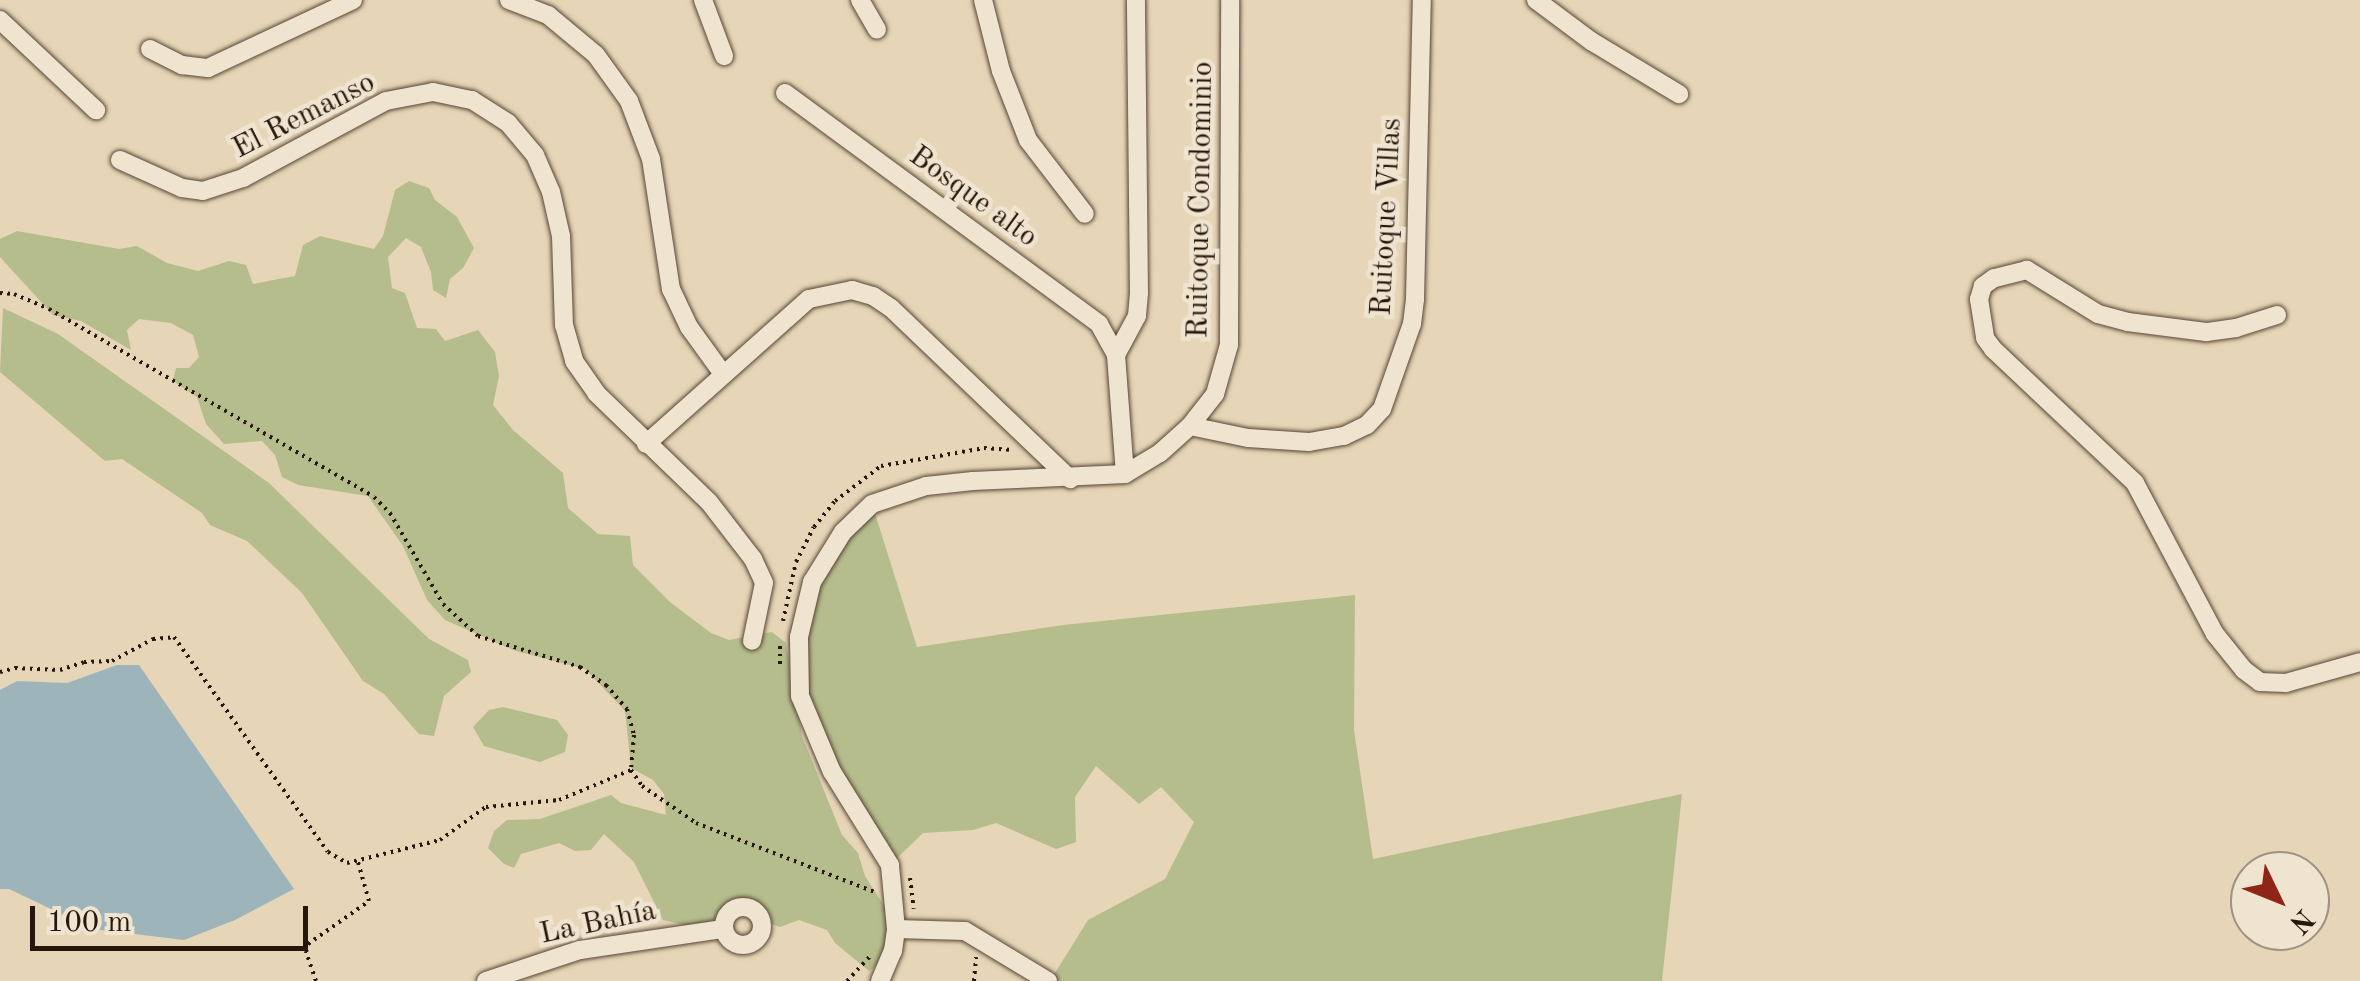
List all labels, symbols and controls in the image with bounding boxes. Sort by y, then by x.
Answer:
street label: Ruitoque Condominio [1181,61,1221,339]
street label: El Remanso [227,65,381,167]
street label: Ruitoque Villas [1364,117,1410,317]
street label: Bosque alto [902,138,1044,256]
north arrow [2230,851,2330,951]
scale bar [35,886,312,948]
street label: La Bahía [537,893,659,953]
text: N [2283,903,2318,937]
text: 100 m [47,908,131,938]

